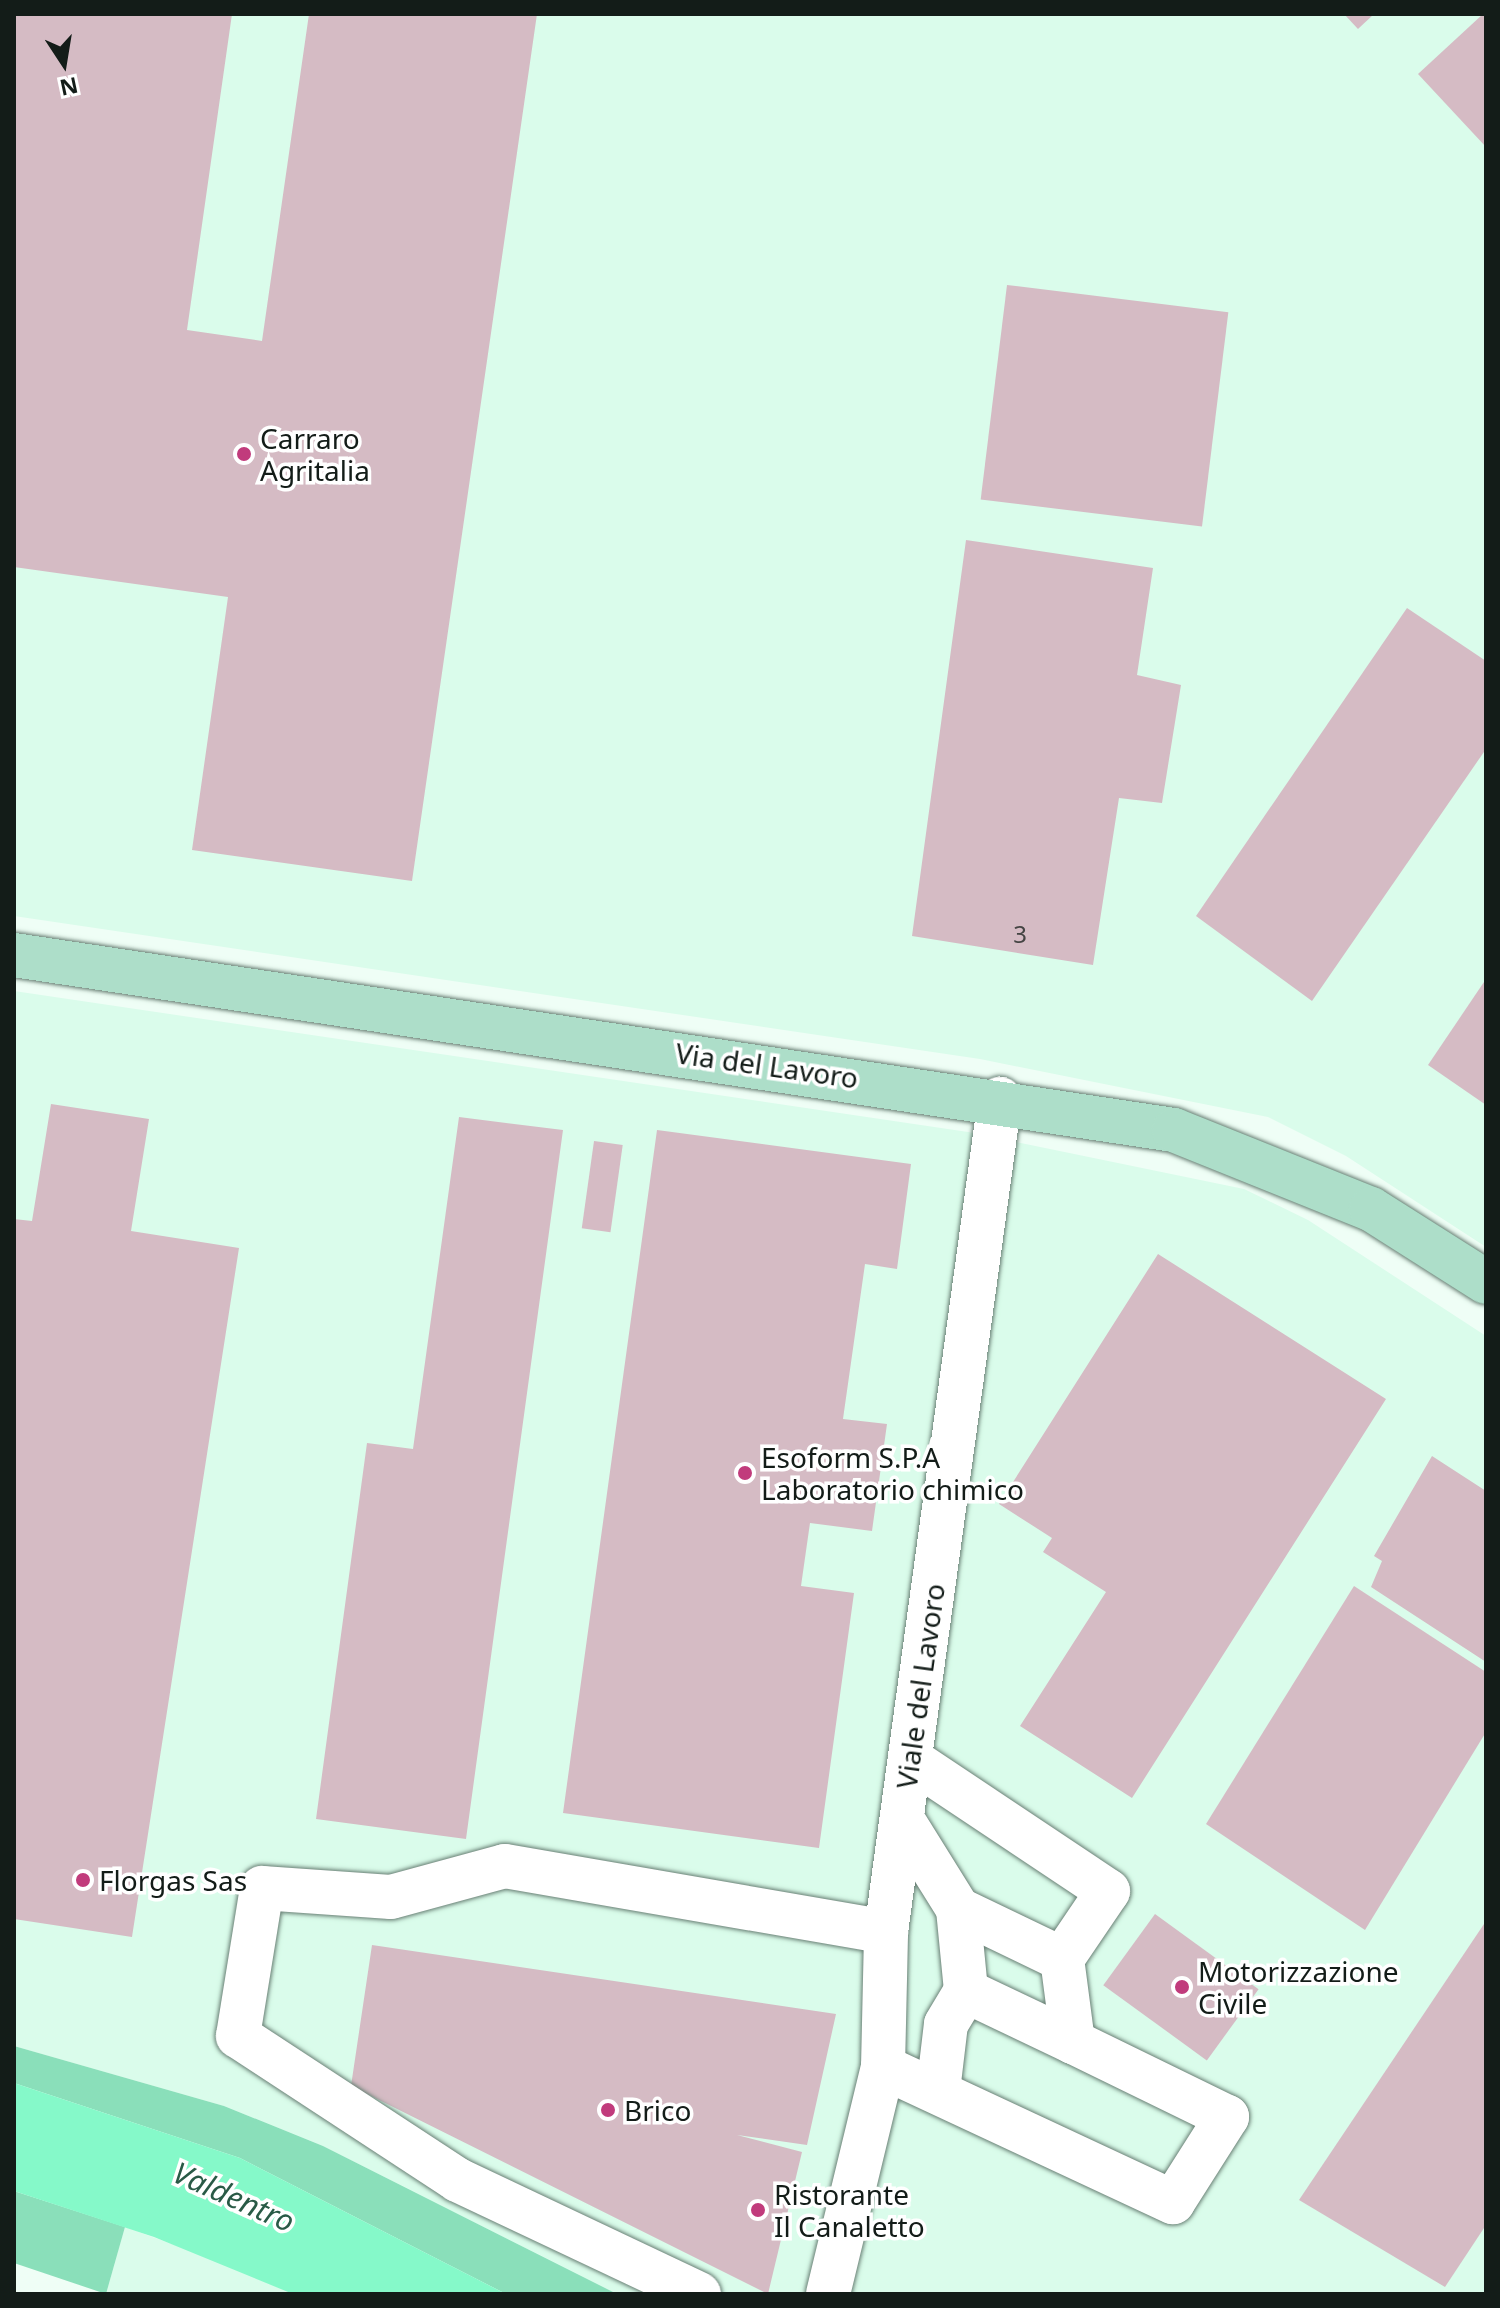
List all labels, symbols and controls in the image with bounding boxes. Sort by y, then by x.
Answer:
north arrow [24,24,104,104]
text: N [57,71,81,104]
place label: Carraro Agritalia [260,421,370,487]
marker: Carraro Agritalia [235,445,253,463]
house number: 3 [1013,920,1027,948]
street label: Via del Lavoro [674,1036,860,1094]
place label: Esoform S.P.A Laboratorio chimico [761,1440,1024,1506]
marker: Esoform S.P.A Laboratorio chimico [736,1464,754,1482]
street label: Viale del Lavoro [889,1581,951,1791]
place label: Florgas Sas [99,1863,247,1897]
marker: Florgas Sas [74,1871,92,1889]
place label: Motorizzazione Civile [1198,1954,1399,2020]
marker: Motorizzazione Civile [1173,1978,1191,1996]
place label: Brico [624,2093,691,2127]
marker: Brico [599,2101,617,2119]
water label: Valdentro [168,2154,300,2240]
place label: Ristorante Il Canaletto [774,2177,925,2243]
marker: Ristorante Il Canaletto [749,2201,767,2219]

